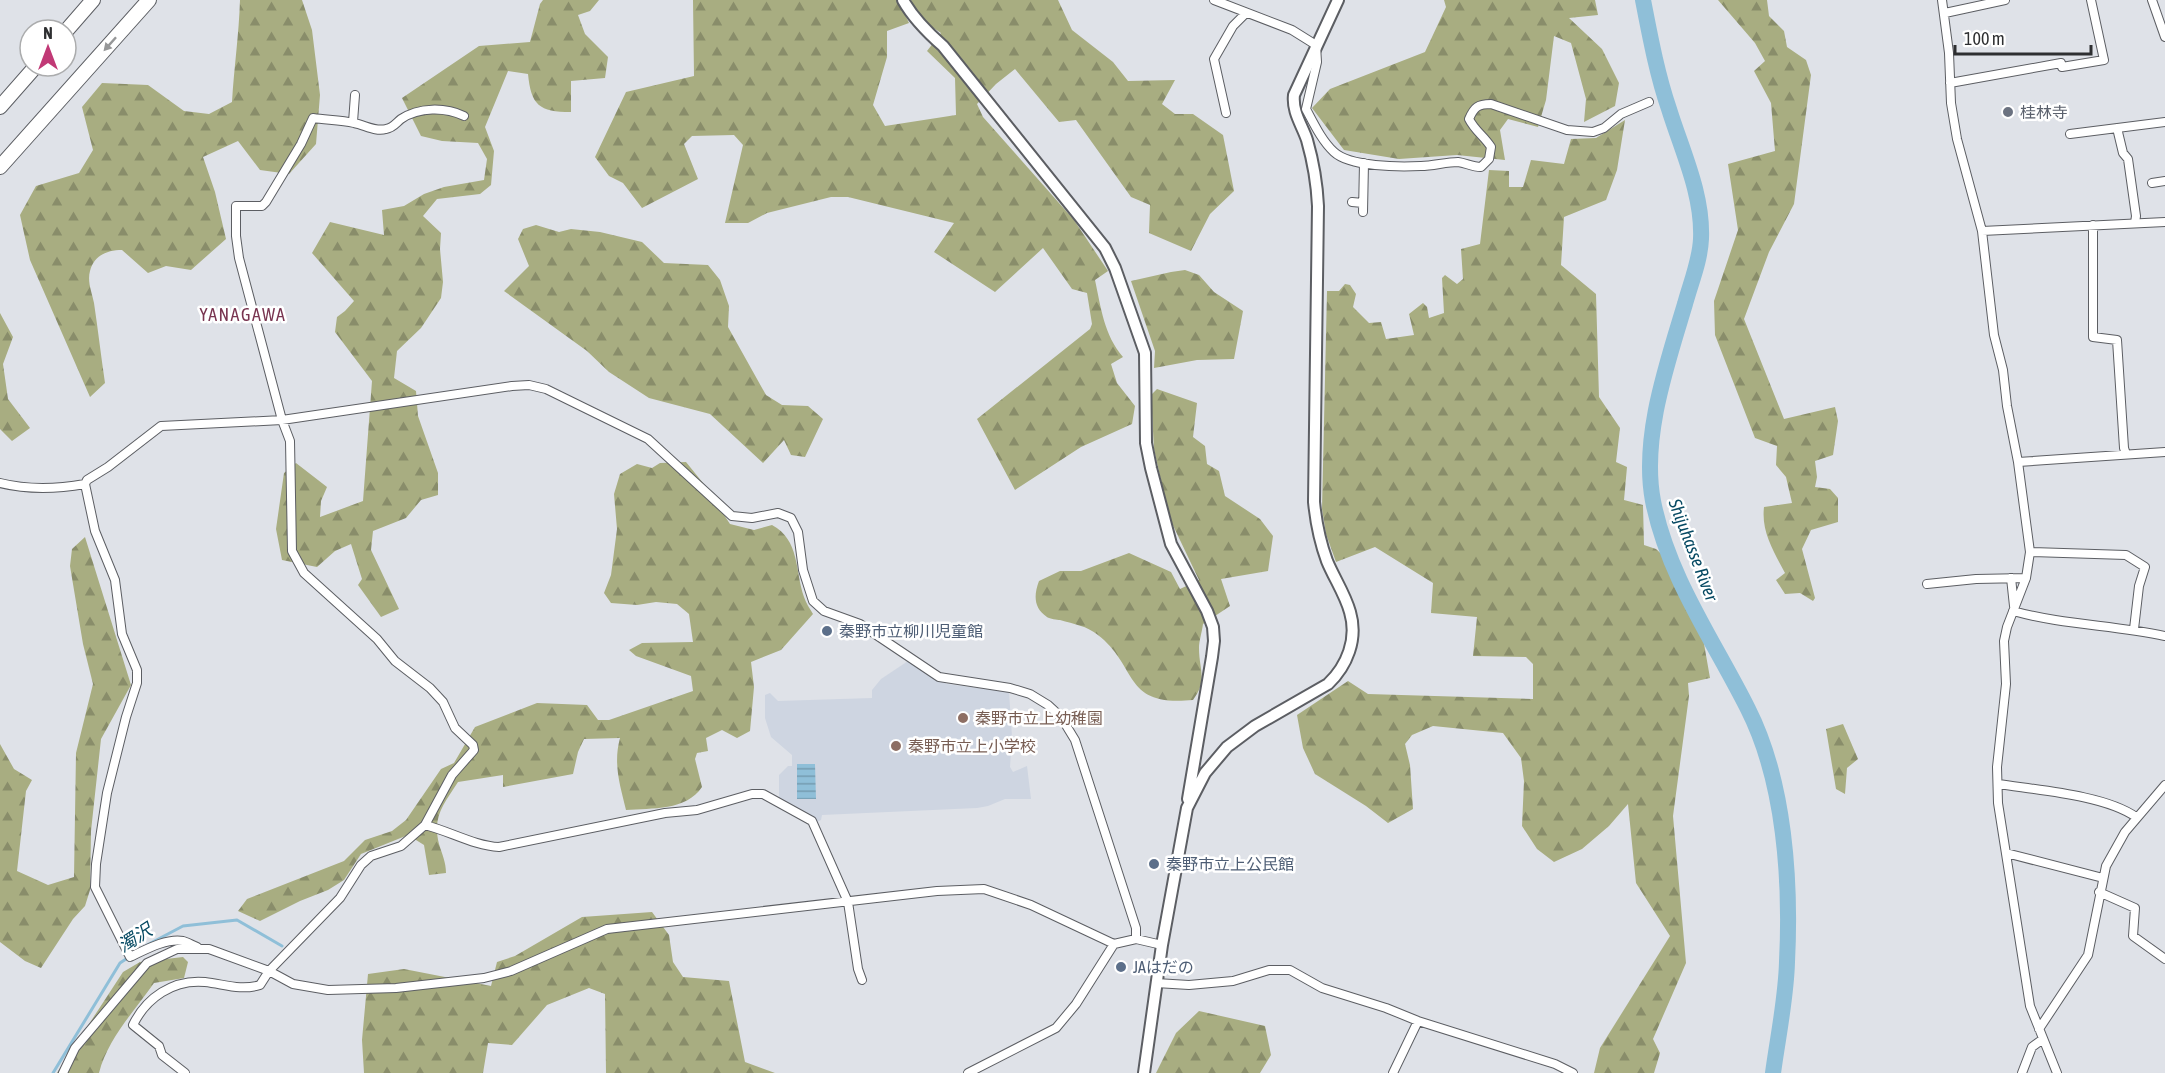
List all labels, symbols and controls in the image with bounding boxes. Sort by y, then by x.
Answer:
north arrow [18,18,78,78]
scale bar [1955,18,2092,56]
text: N [43,24,53,42]
text: 100 m [1964,28,2005,49]
one-way arrow [104,36,117,51]
place label: 桂林寺 [2020,103,2068,121]
marker: 桂林寺 [2001,105,2015,119]
district label: YANAGAWA [200,304,286,325]
water label: Shijuhasse River [1664,495,1723,604]
place label: 秦野市立柳川児童館 [839,622,983,640]
marker: 秦野市立柳川児童館 [820,624,834,638]
place label: 秦野市立上幼稚園 [975,709,1103,727]
marker: 秦野市立上幼稚園 [956,711,970,725]
place label: 秦野市立上小学校 [908,737,1036,755]
marker: 秦野市立上小学校 [889,739,903,753]
place label: 秦野市立上公民館 [1166,855,1294,873]
marker: 秦野市立上公民館 [1147,857,1161,871]
water label: 濁沢 [114,918,157,956]
place label: JAはだの [1133,958,1194,976]
marker: JAはだの [1114,960,1128,974]

